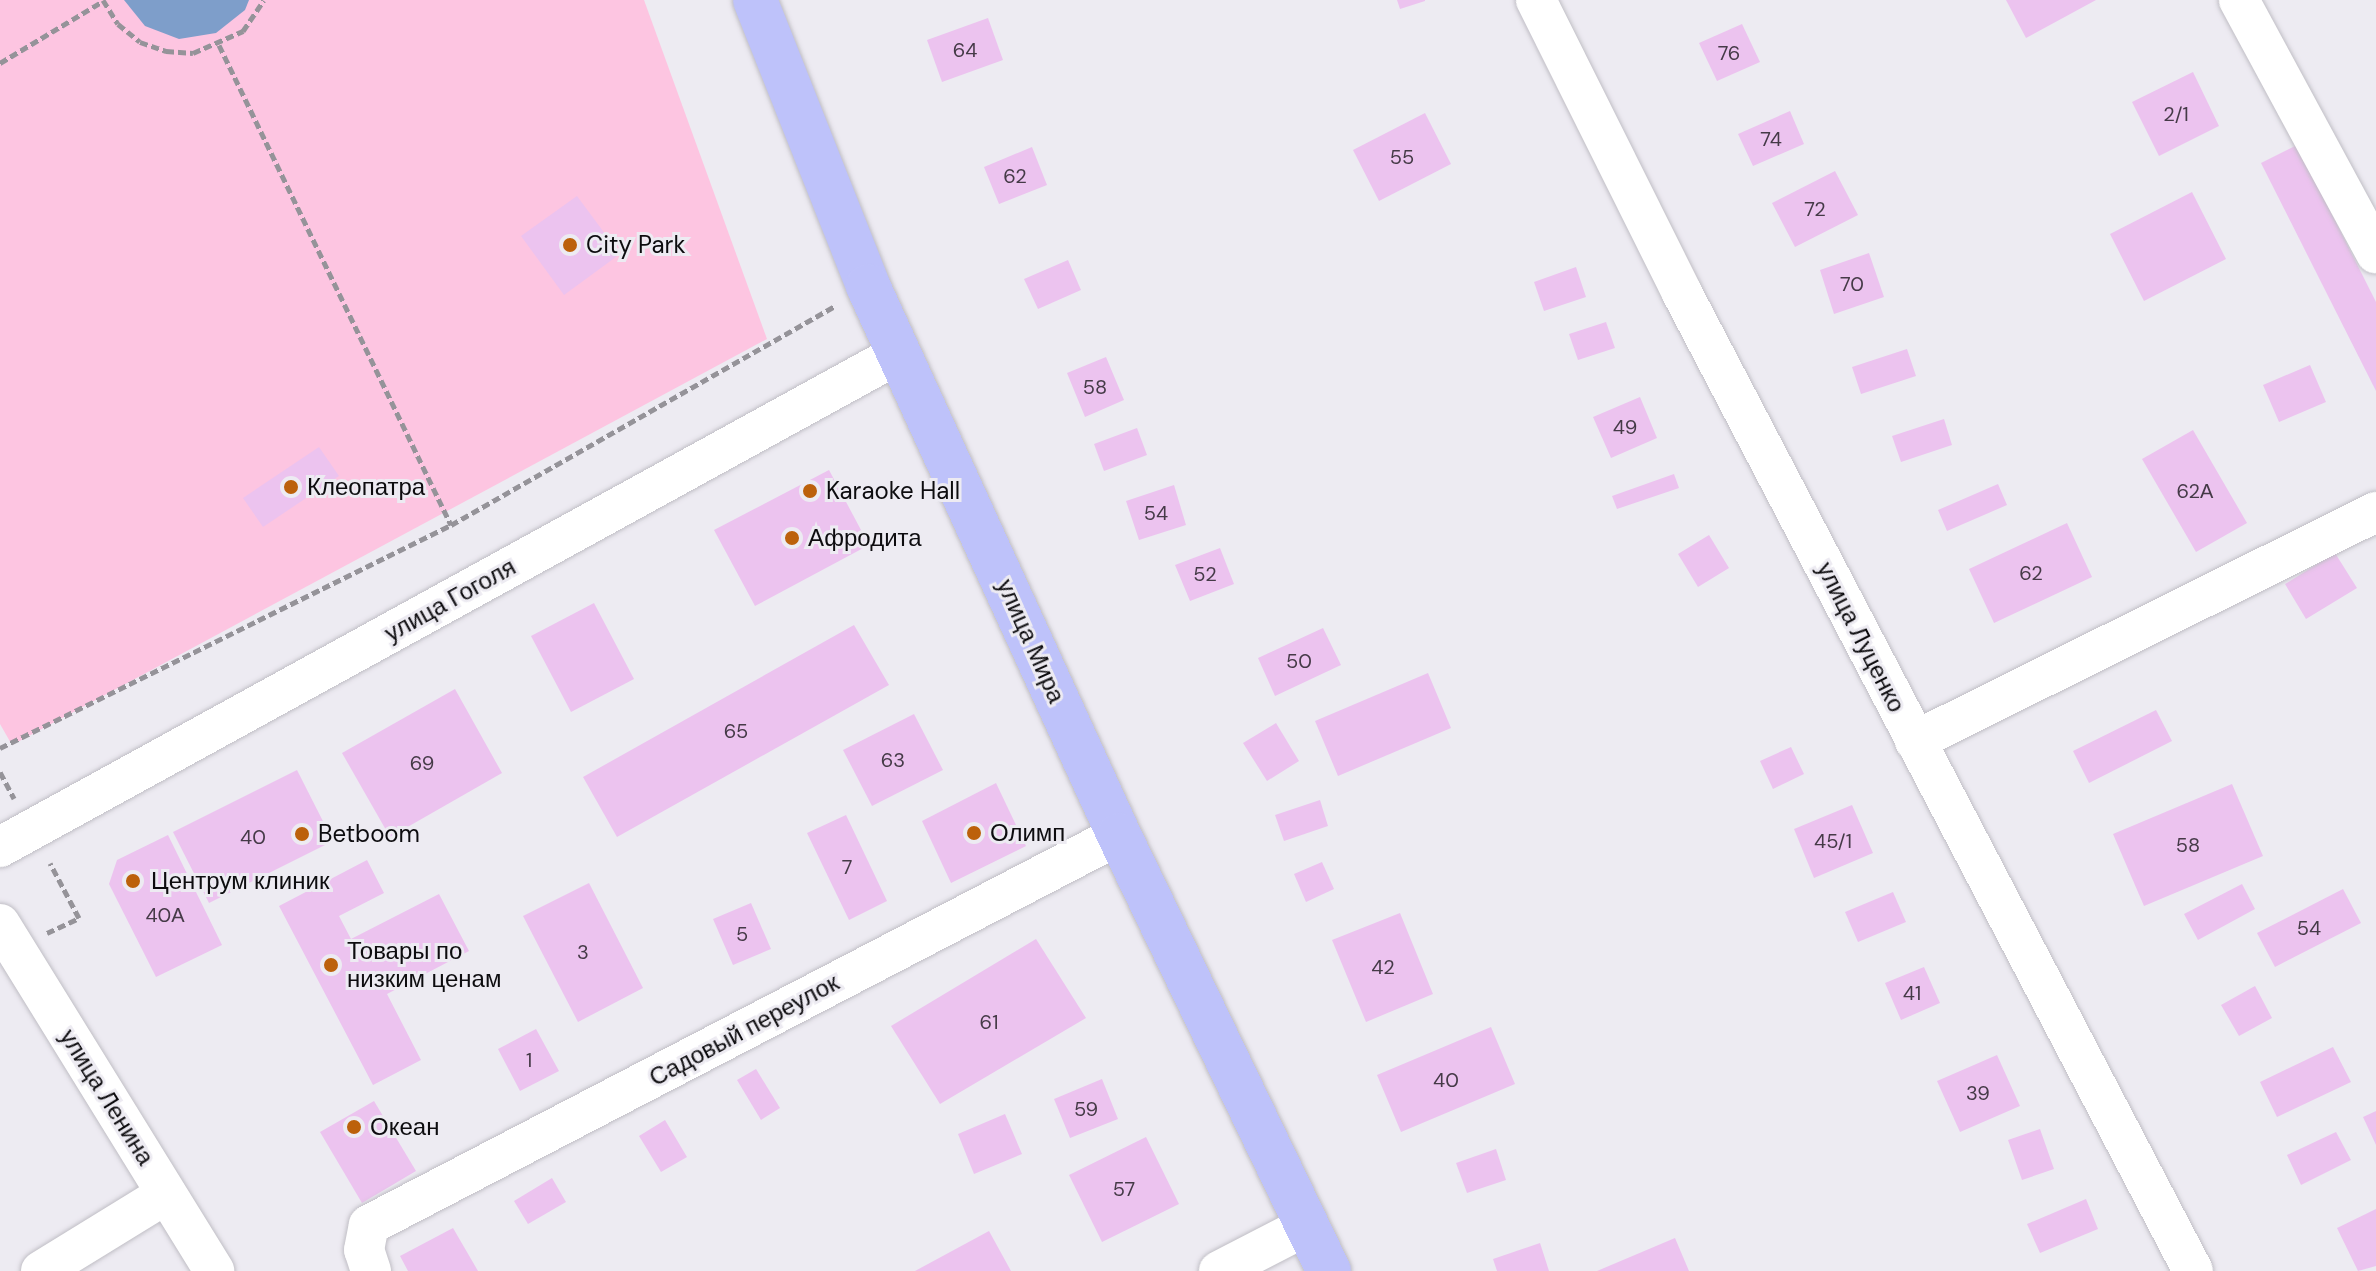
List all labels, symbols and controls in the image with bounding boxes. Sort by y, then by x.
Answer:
house number: 64 [953,38,977,62]
house number: 76 [1718,41,1740,65]
house number: 2/1 [2163,102,2189,126]
house number: 74 [1760,127,1782,151]
house number: 55 [1390,145,1414,169]
house number: 62 [1003,164,1027,188]
house number: 72 [1804,197,1826,221]
place label: City Park [586,231,686,259]
marker: City Park [561,236,579,254]
house number: 70 [1840,272,1864,296]
house number: 58 [1083,375,1107,399]
house number: 49 [1613,415,1637,439]
place label: Клеопатра [307,473,425,501]
place label: Karaoke Hall [826,477,960,505]
marker: Клеопатра [282,478,300,496]
house number: 62А [2177,479,2213,503]
marker: Karaoke Hall [801,482,819,500]
house number: 54 [1144,501,1168,525]
place label: Афродита [808,524,922,552]
marker: Афродита [783,529,801,547]
street label: улица Гоголя [380,552,520,648]
street label: улица Луценко [1811,557,1911,717]
house number: 62 [2019,561,2043,585]
house number: 52 [1193,562,1217,586]
street label: улица Мира [991,575,1071,707]
house number: 50 [1286,649,1312,673]
house number: 65 [724,719,748,743]
house number: 63 [881,748,905,772]
house number: 69 [410,751,434,775]
place label: Олимп [990,819,1065,847]
place label: Betboom [318,820,420,848]
marker: Олимп [965,824,983,842]
house number: 40 [240,825,266,849]
marker: Betboom [293,825,311,843]
house number: 45/1 [1814,829,1852,853]
house number: 58 [2176,833,2200,857]
house number: 7 [842,855,852,879]
place label: Центрум клиник [151,867,329,895]
marker: Центрум клиник [122,870,144,892]
house number: 40А [145,903,185,927]
house number: 54 [2297,916,2321,940]
house number: 5 [736,922,748,946]
place label: Товары по низким ценам [347,937,501,993]
house number: 3 [577,940,589,964]
house number: 42 [1371,955,1395,979]
marker: Товары по низким ценам [322,956,340,974]
street label: Садовый переулок [644,968,844,1092]
house number: 41 [1903,981,1921,1005]
house number: 61 [980,1010,998,1034]
street label: улица Ленина [54,1024,160,1170]
house number: 1 [526,1048,532,1072]
house number: 40 [1433,1068,1459,1092]
house number: 39 [1966,1081,1990,1105]
house number: 59 [1074,1097,1098,1121]
place label: Океан [370,1113,439,1141]
marker: Океан [345,1118,363,1136]
house number: 57 [1113,1177,1135,1201]

